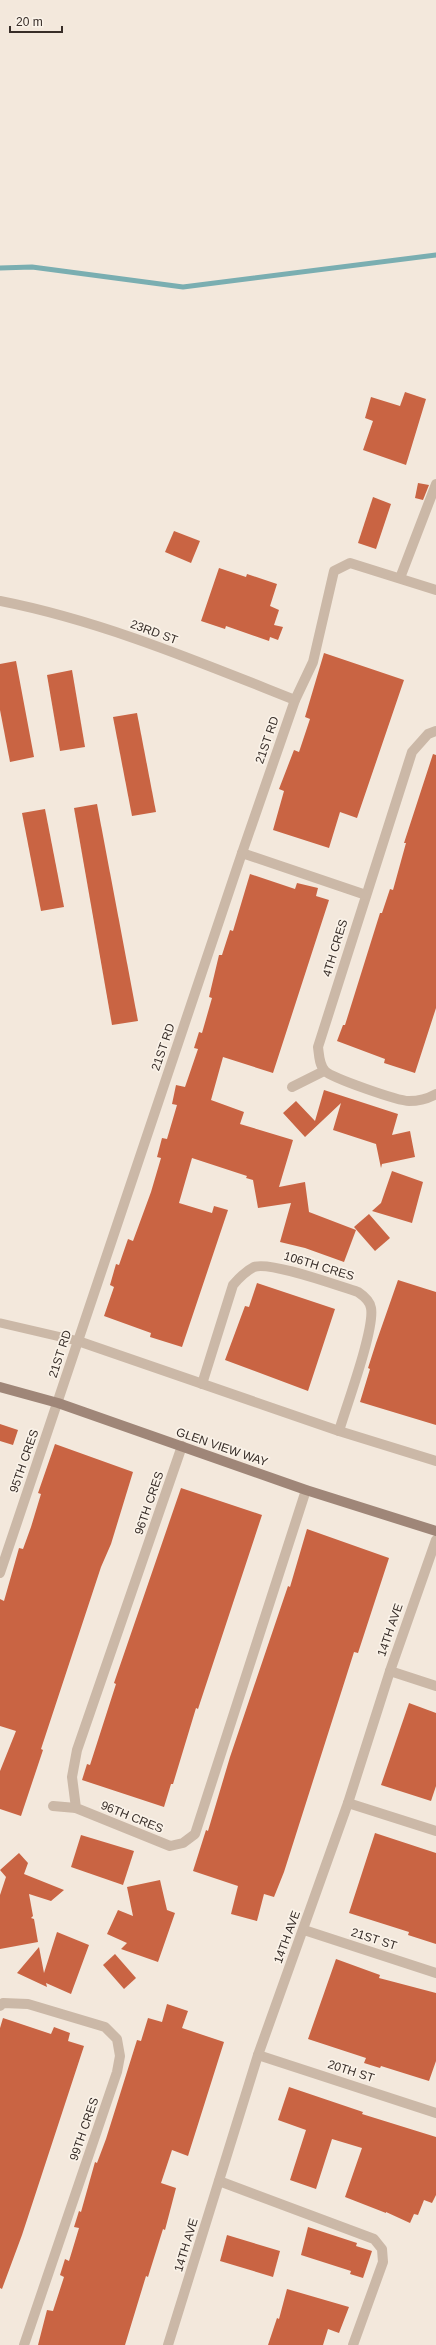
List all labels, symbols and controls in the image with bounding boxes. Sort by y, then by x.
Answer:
scale bar [10,8,62,34]
text: 20 m [16,15,43,29]
street label: 23RD ST [128,617,180,647]
street label: 21ST RD [252,714,282,766]
street label: 4TH CRES [320,918,350,978]
street label: 21ST RD [148,1021,178,1073]
street label: 106TH CRES [282,1249,356,1283]
street label: 21ST RD [46,1328,74,1380]
street label: GLEN VIEW WAY [174,1425,270,1469]
street label: 95TH CRES [7,1428,41,1494]
street label: 96TH CRES [132,1470,166,1536]
street label: 14TH AVE [374,1602,406,1658]
street label: 96TH CRES [99,1798,165,1836]
street label: 14TH AVE [271,1909,303,1965]
street label: 21ST ST [349,1925,399,1953]
street label: 20TH ST [326,2057,377,2085]
street label: 99TH CRES [67,2096,101,2162]
street label: 14TH AVE [171,2217,201,2273]

